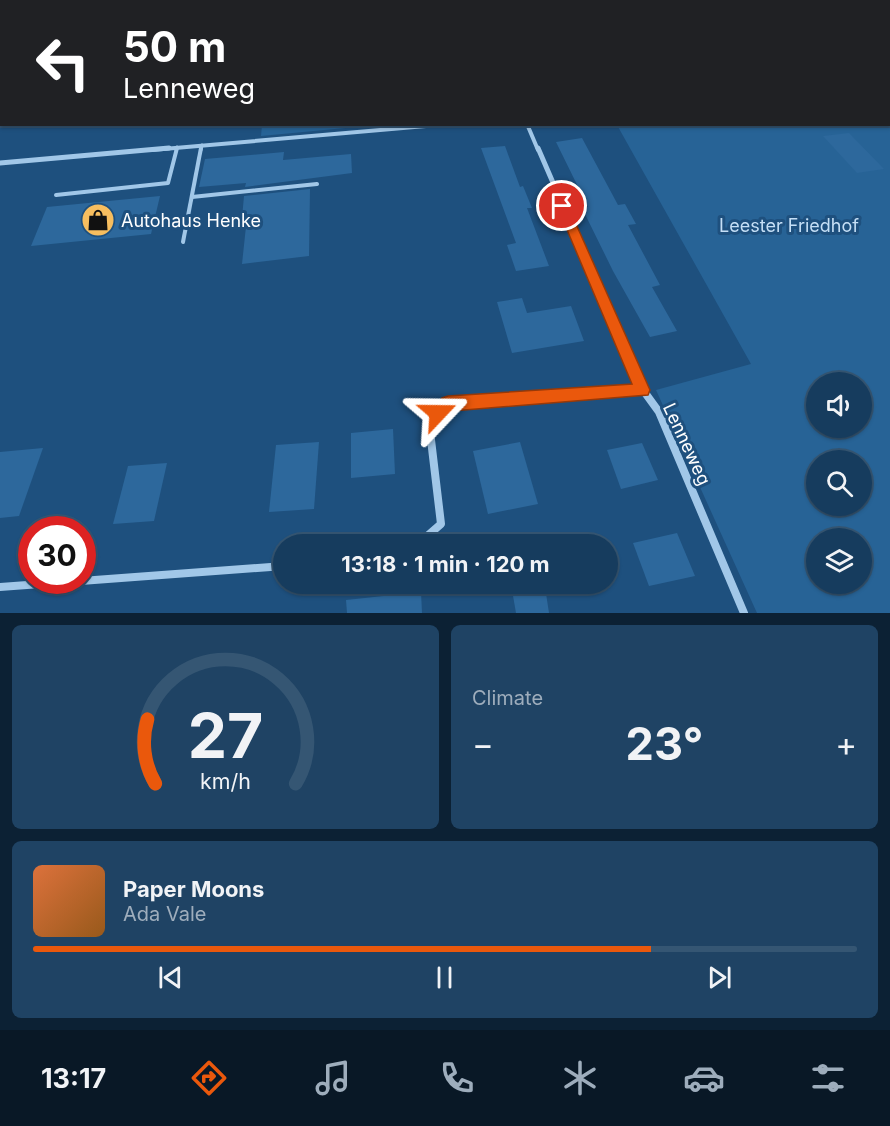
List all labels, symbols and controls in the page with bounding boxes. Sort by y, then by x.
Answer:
text: 50 m [123,21,226,72]
icon: left [24,24,102,102]
text: Lenneweg [123,72,255,105]
pin [536,180,587,231]
icon: arrive [545,189,578,222]
shop icon: Autohaus Henke [80,202,116,238]
place label: Autohaus Henke [121,210,261,231]
park label: Leester Friedhof [719,215,859,236]
map controls [806,372,872,594]
button: sound [806,372,872,438]
position arrow [406,381,470,445]
street label: Lenneweg [659,400,715,488]
button: search [806,450,872,516]
speed limit sign: 30 [18,516,96,594]
button: layers [806,528,872,594]
text: 13:18 · 1 min · 120 m [341,551,550,577]
text: Climate [472,686,543,710]
text: 27 [188,698,263,773]
text: 23° [626,716,703,771]
text: − [472,724,494,764]
text: + [835,724,857,764]
text: km/h [200,768,251,794]
text: Paper Moons [123,876,264,902]
text: Ada Vale [123,902,206,926]
icon: previous [154,961,187,994]
icon: pause [428,961,461,994]
icon: next [703,961,736,994]
icon: directions [188,1057,230,1099]
icon: music [312,1057,354,1099]
icon: phone [436,1057,478,1099]
icon: climate [559,1057,601,1099]
icon: car [683,1057,725,1099]
icon: filters [807,1057,849,1099]
text: 13:17 [41,1062,106,1095]

